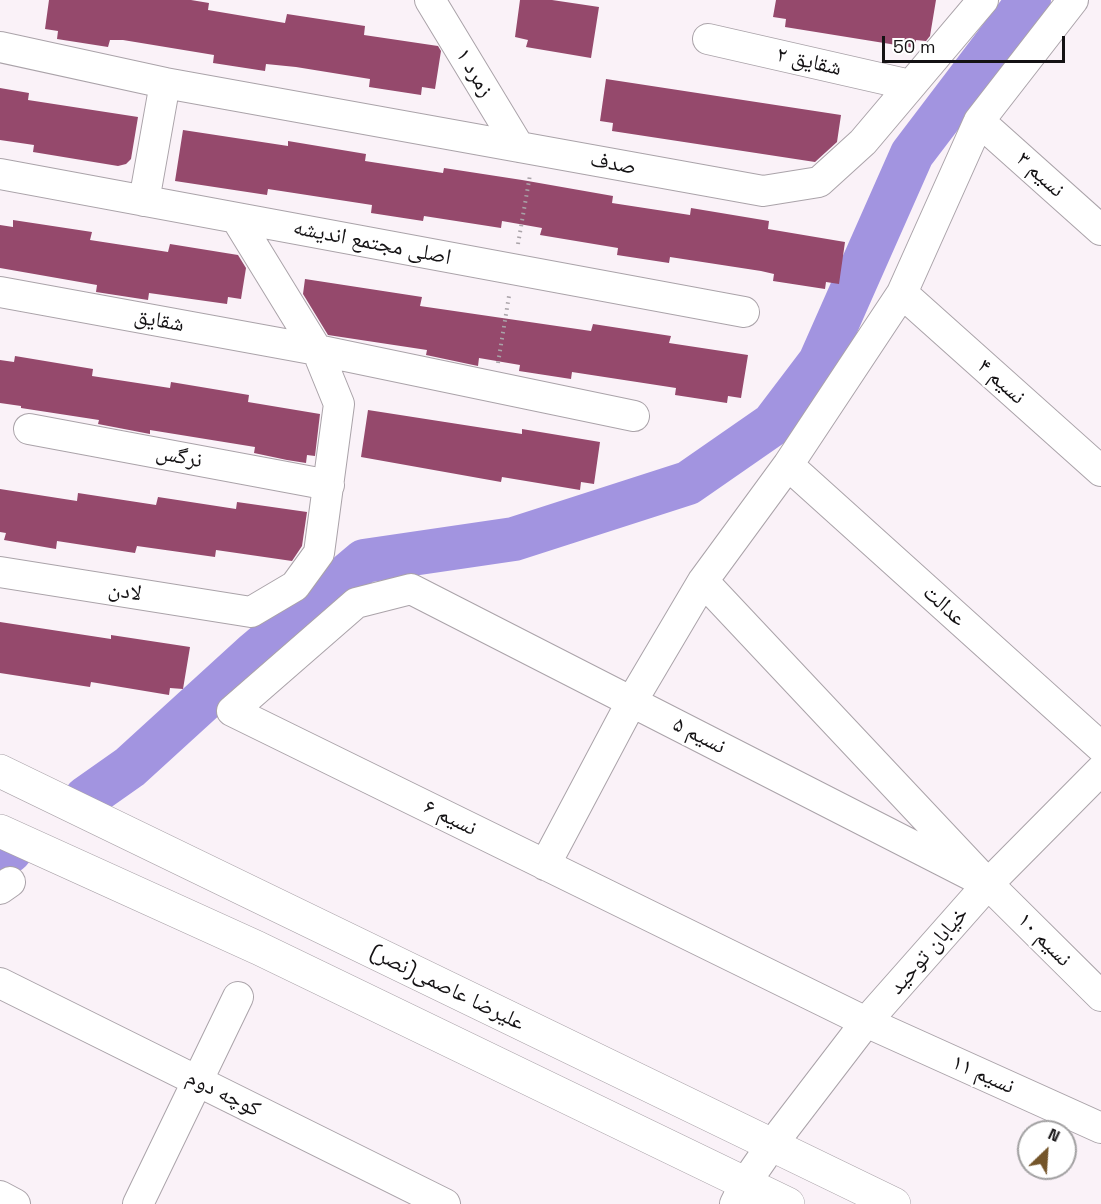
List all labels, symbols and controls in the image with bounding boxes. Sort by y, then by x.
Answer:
scale bar [885,24,1068,62]
text: 50 m [893,35,935,58]
street label: شقایق ۲ [774,42,844,82]
street label: زمرد ۱ [449,44,499,102]
street label: صدف [588,147,638,181]
street label: نسیم ۳ [1010,147,1070,203]
street label: اصلی مجتمع اندیشه [291,215,453,271]
street label: شقایق [132,304,186,338]
street label: نسیم ۴ [971,354,1031,410]
street label: نرگس [154,440,204,474]
street label: لادن [106,576,144,608]
street label: عدالت [917,580,971,632]
street label: نسیم ۵ [668,712,730,760]
street label: نسیم ۶ [419,794,481,842]
street label: خیابان توحید [884,902,974,1000]
street label: نسیم ۱۰ [1011,907,1077,973]
street label: علیرضا عاصمی(نصر) [365,939,529,1037]
street label: نسیم ۱۱ [948,1050,1018,1100]
street label: کوچه دوم [182,1065,264,1123]
north arrow [1017,1120,1077,1180]
text: N [1045,1123,1063,1147]

